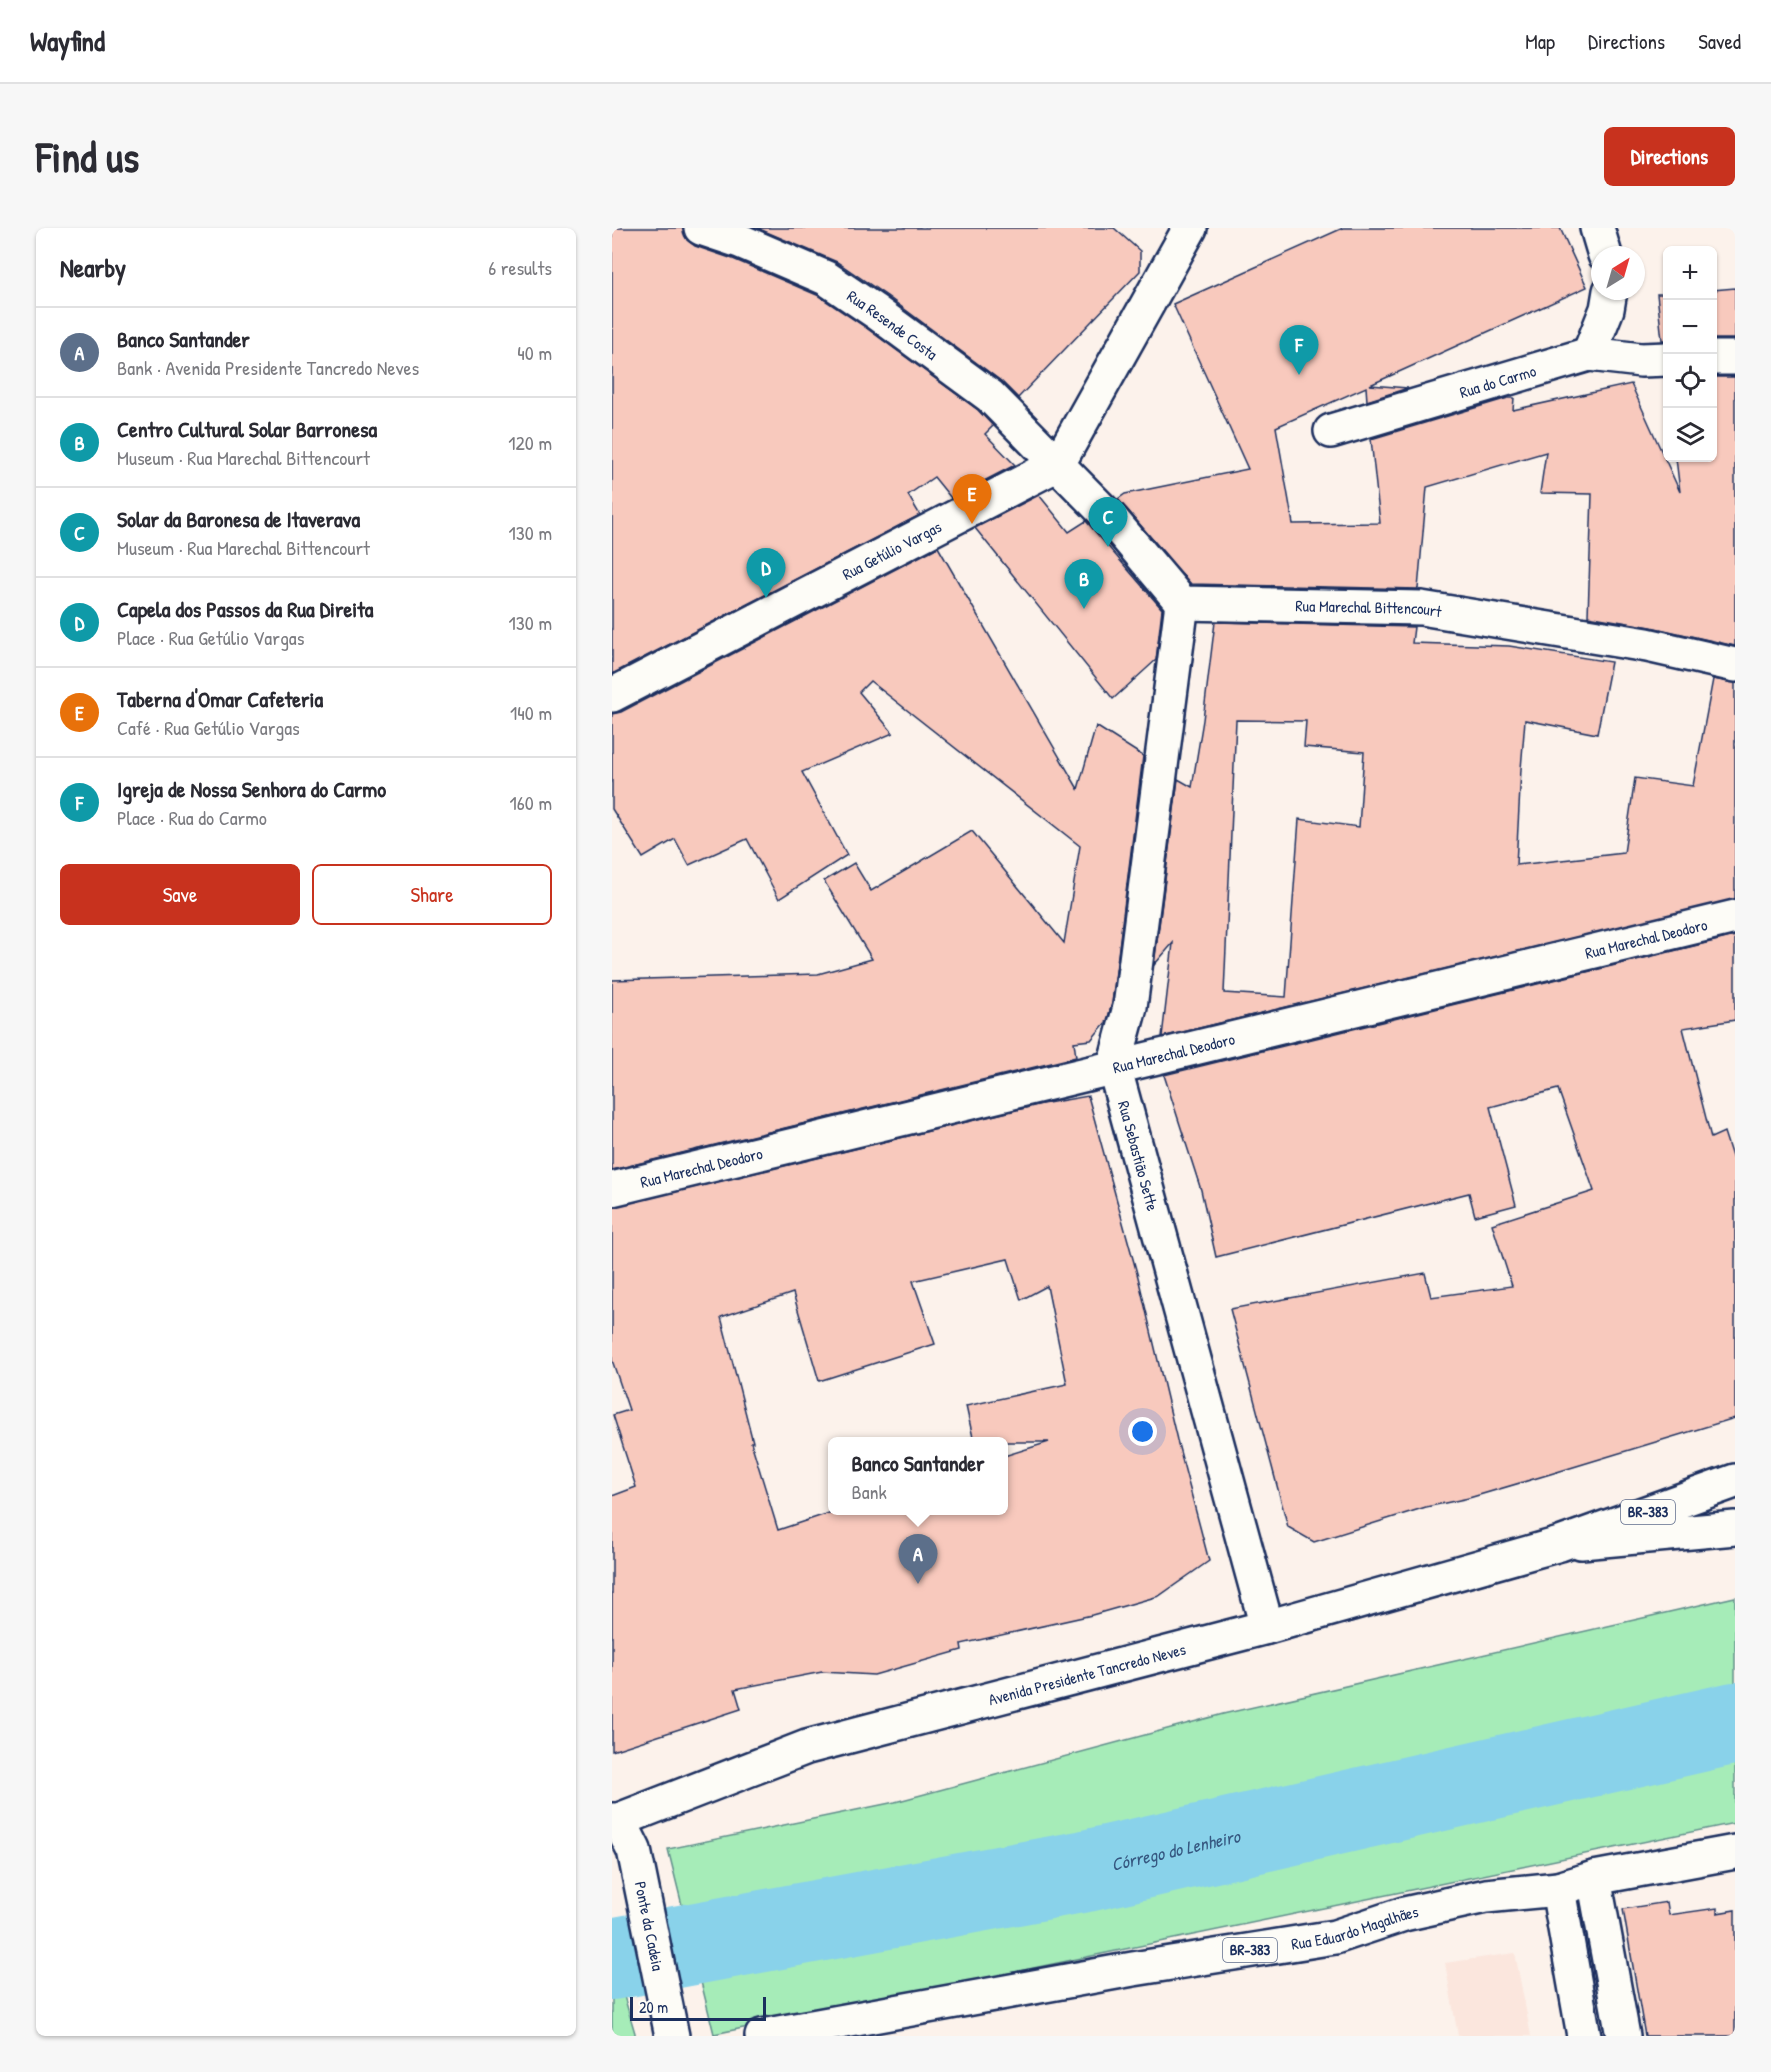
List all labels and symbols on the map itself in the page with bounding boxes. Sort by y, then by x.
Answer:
north arrow [1591,246,1645,300]
street label: Rua Resende Costa [843,285,942,365]
pin: F [1280,326,1318,375]
street label: Rua do Carmo [1457,359,1539,403]
pin: E [952,474,992,524]
pin: C [1088,498,1128,547]
street label: Rua Getúlio Vargas [838,515,945,585]
pin: D [746,548,786,598]
pin: B [1064,560,1104,609]
street label: Rua Marechal Bittencourt [1295,594,1444,622]
street label: Rua Marechal Deodoro [1583,913,1710,964]
street label: Rua Marechal Deodoro [1110,1027,1238,1078]
street label: Rua Sebastião Sette [1113,1098,1164,1214]
street label: Rua Marechal Deodoro [638,1142,765,1193]
your location [1128,1417,1157,1446]
road number: BR-383 [1621,1500,1675,1524]
pin: A [898,1534,938,1584]
street label: Avenida Presidente Tancredo Neves [986,1638,1188,1710]
water label: Córrego do Lenheiro [1109,1823,1244,1877]
street label: Ponte da Cadeia [630,1879,669,1973]
street label: Rua Eduardo Magalhães [1290,1900,1420,1955]
road number: BR-383 [1223,1938,1277,1962]
scale bar [630,1994,766,2022]

